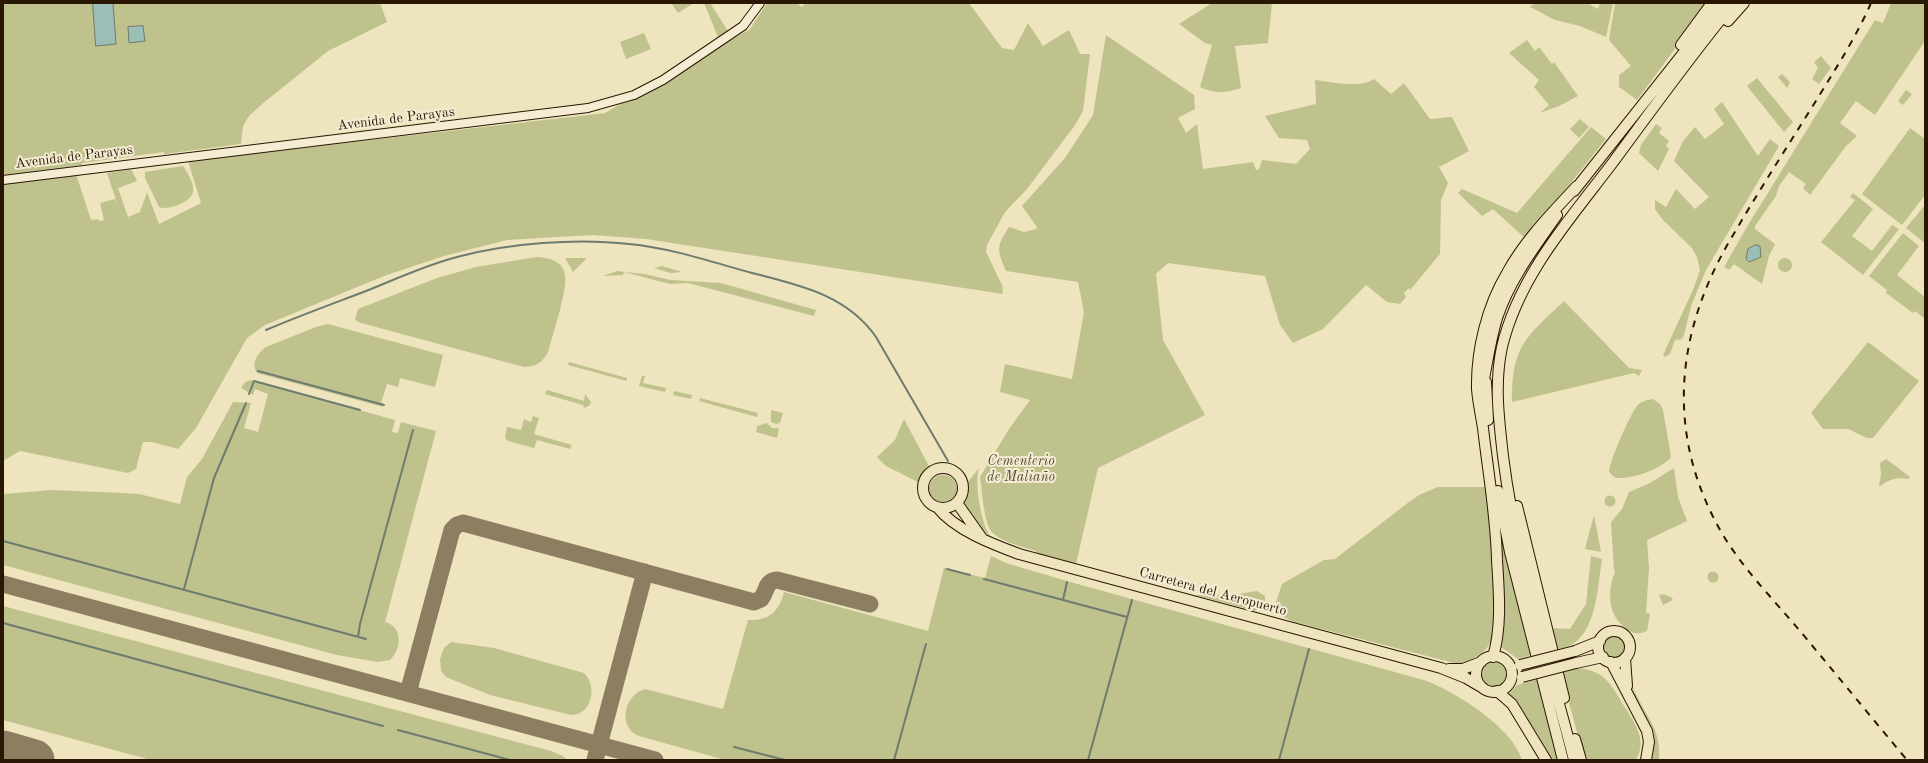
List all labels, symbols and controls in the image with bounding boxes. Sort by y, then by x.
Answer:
street label: Avenida de Parayas [336,103,456,135]
street label: Avenida de Parayas [14,141,134,173]
park label: Cementerio de Maliaño [987,453,1055,486]
street label: Carretera del Aeropuerto [1137,564,1289,620]

